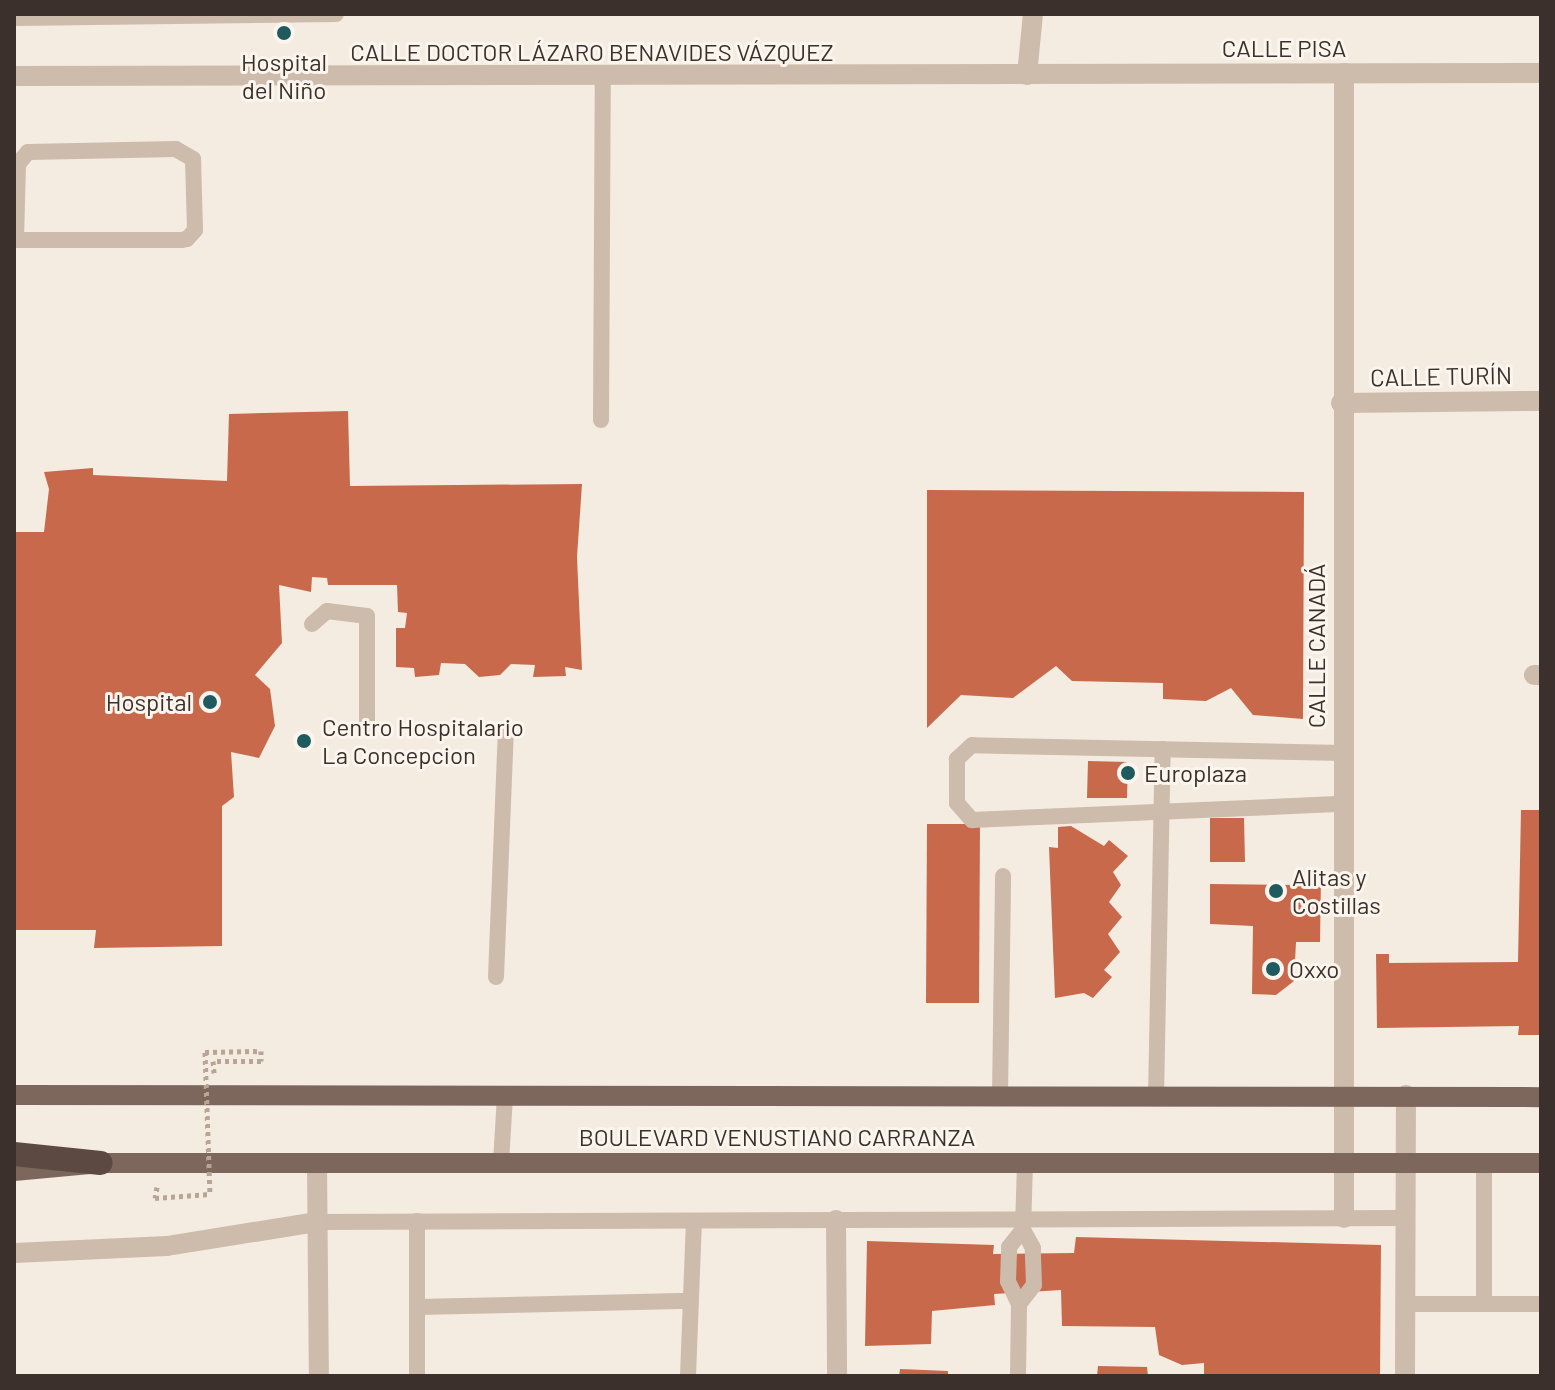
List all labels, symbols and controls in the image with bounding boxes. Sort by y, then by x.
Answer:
marker: Hospital del Niño [273,22,295,44]
street label: CALLE PISA [1222,34,1346,62]
street label: CALLE DOCTOR LÁZARO BENAVIDES VÁZQUEZ [350,38,834,66]
place label: Hospital del Niño [241,48,327,104]
street label: CALLE TURÍN [1370,360,1512,392]
street label: CALLE CANADÁ [1302,564,1330,728]
place label: Hospital [106,688,192,716]
marker: Hospital [199,691,221,713]
place label: Centro Hospitalario La Concepcion [322,713,524,769]
marker: Centro Hospitalario La Concepcion [293,730,315,752]
place label: Europlaza [1144,759,1247,787]
marker: Europlaza [1119,764,1137,782]
place label: Alitas y Costillas [1292,863,1381,919]
marker: Alitas y Costillas [1267,882,1285,900]
place label: Oxxo [1289,955,1339,983]
marker: Oxxo [1264,960,1282,978]
street label: BOULEVARD VENUSTIANO CARRANZA [579,1123,975,1151]

